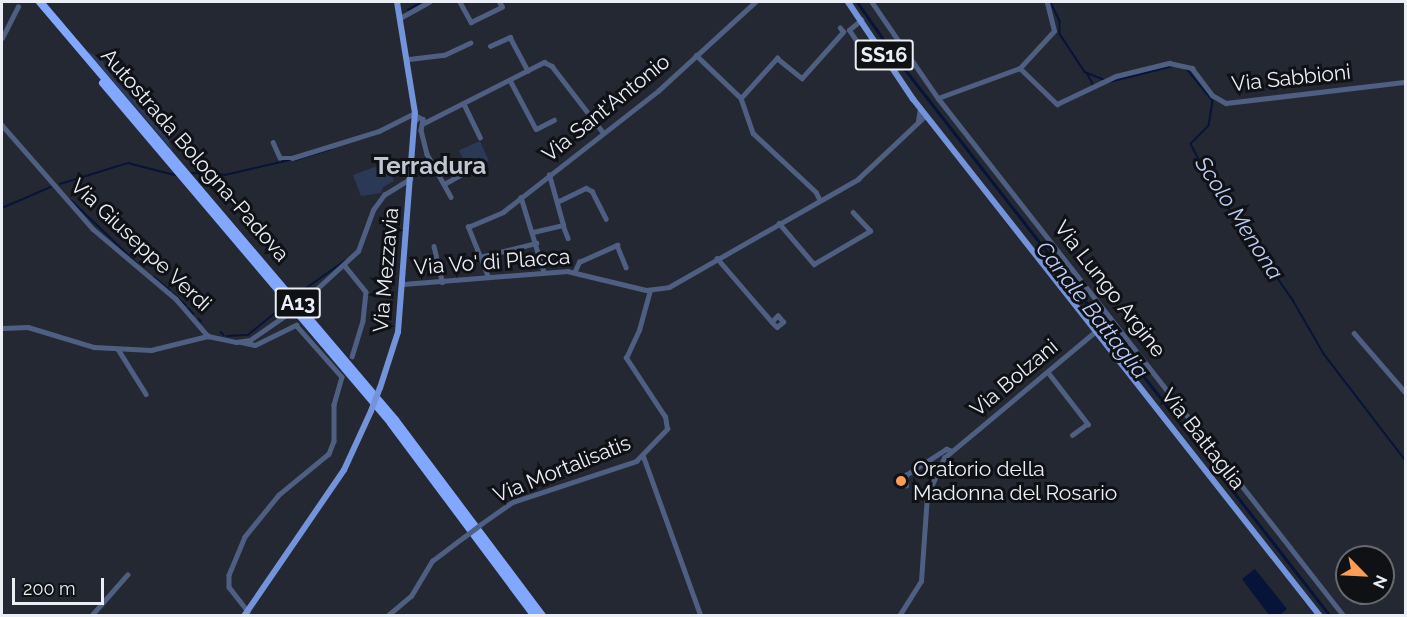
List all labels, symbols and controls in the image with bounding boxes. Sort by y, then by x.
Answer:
road number: SS16 [854,38,914,72]
street label: Autostrada Bologna-Padova [96,43,294,267]
street label: Via Sant'Antonio [537,49,675,167]
street label: Via Sabbioni [1230,59,1352,97]
district label: Terradura [374,152,486,180]
water label: Scolo Menona [1189,152,1289,284]
street label: Via Giuseppe Verdi [65,173,217,317]
street label: Via Mezzavia [368,207,404,333]
street label: Via Lungo Argine [1049,216,1171,362]
water label: Canale Battaglia [1030,236,1154,384]
street label: Via Vo' di Placca [412,244,572,280]
road number: A13 [274,286,322,320]
street label: Via Bolzani [965,334,1063,422]
street label: Via Battaglia [1156,383,1250,495]
street label: Via Mortalisatis [490,430,634,508]
place label: Oratorio della Madonna del Rosario [913,456,1118,506]
marker: Oratorio della Madonna del Rosario [894,474,908,488]
north arrow [1335,545,1395,605]
scale bar [15,566,106,604]
text: N [1369,572,1391,591]
text: 200 m [23,578,76,599]

